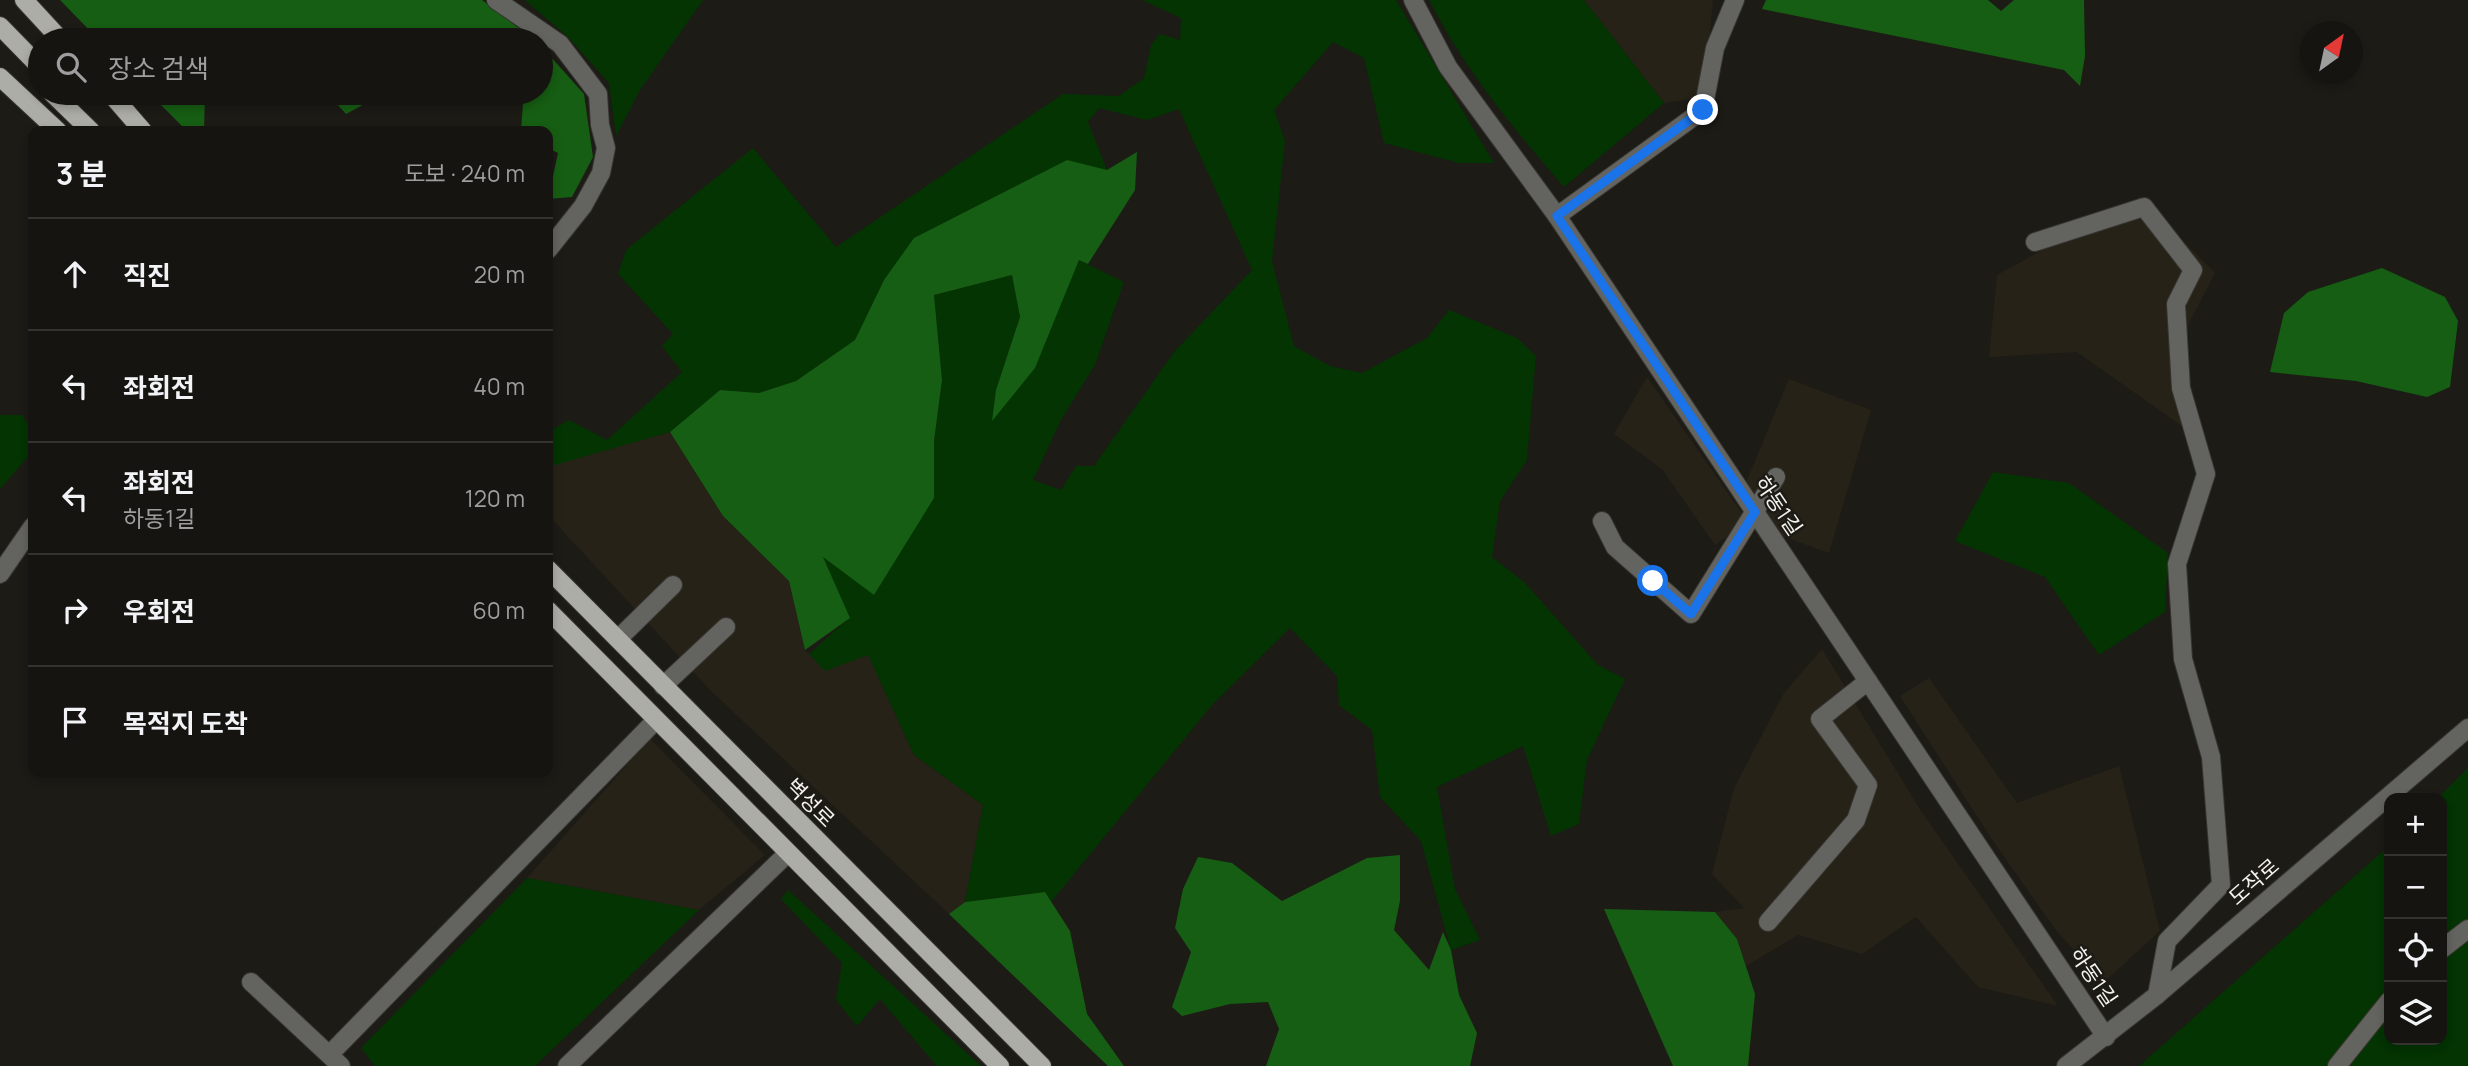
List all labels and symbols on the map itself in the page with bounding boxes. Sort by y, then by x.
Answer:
north arrow [2300,21,2363,84]
route end [1687,94,1718,125]
street label: 하동1길 [1749,470,1809,541]
route start [1637,565,1668,596]
street label: 벽성로 [780,772,841,833]
street label: 도작로 [2222,852,2284,911]
street label: 하동1길 [2064,941,2124,1012]

